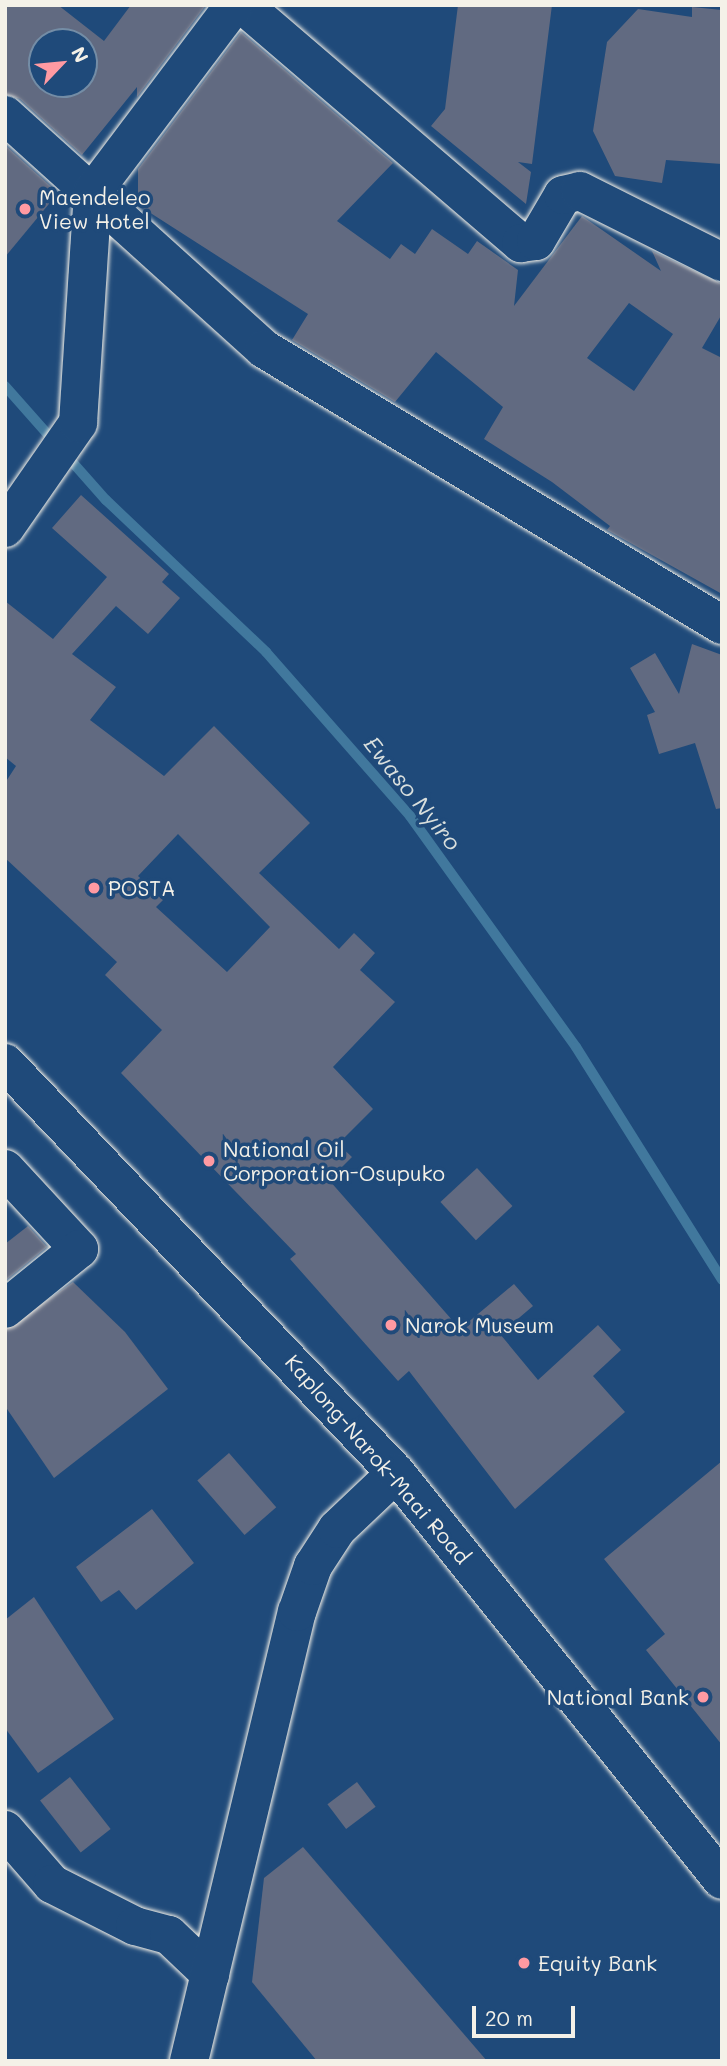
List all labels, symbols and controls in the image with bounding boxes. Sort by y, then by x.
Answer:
north arrow [28,28,98,98]
text: N [66,42,95,66]
place label: Maendeleo View Hotel [39,184,150,234]
marker: Maendeleo View Hotel [17,201,33,217]
water label: Ewaso Nyiro [359,730,467,856]
place label: POSTA [108,875,176,901]
marker: POSTA [86,880,102,896]
place label: National Oil Corporation-Osupuko [223,1136,445,1186]
marker: National Oil Corporation-Osupuko [201,1153,217,1169]
place label: Narok Museum [405,1312,554,1338]
marker: Narok Museum [383,1317,399,1333]
street label: Kaplong-Narok-Maai Road [280,1349,476,1569]
place label: National Bank [547,1684,689,1710]
marker: National Bank [695,1689,711,1705]
place label: Equity Bank [538,1950,657,1976]
marker: Equity Bank [516,1955,532,1971]
scale bar [475,1993,578,2037]
text: 20 m [485,2004,533,2031]

